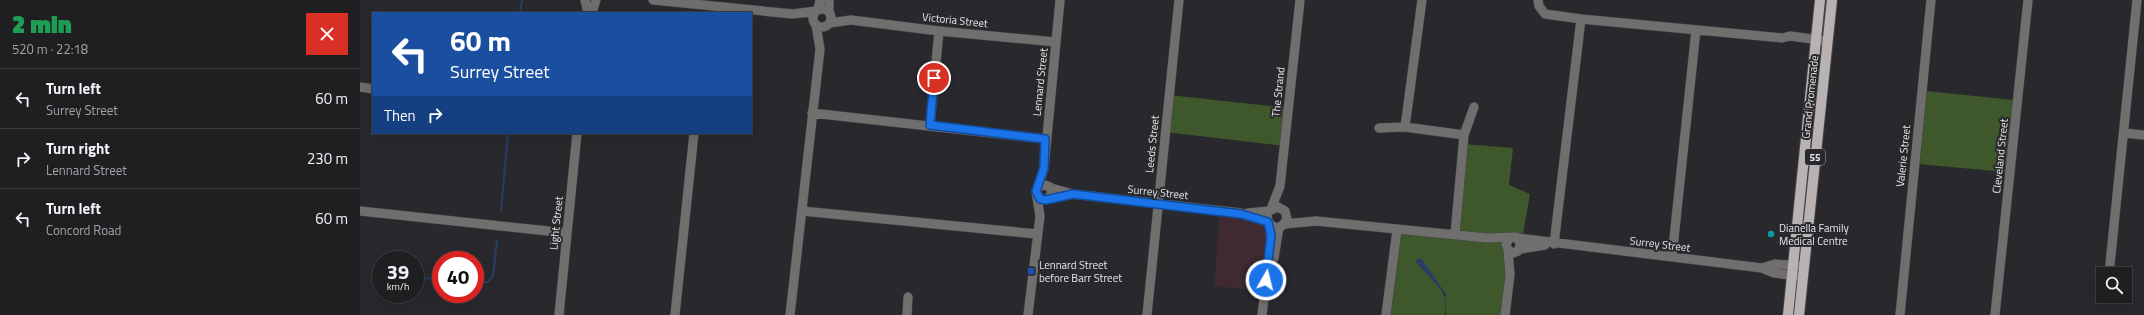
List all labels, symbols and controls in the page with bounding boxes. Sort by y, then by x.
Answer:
text: 2 min [12,6,72,42]
street label: Victoria Street [921,9,989,31]
button: close [306,13,348,55]
text: 60 m [450,19,511,62]
icon: left [384,28,436,80]
text: 520 m · 22:18 [12,39,88,59]
street label: Lennard Street [1028,47,1052,117]
street label: Grand Promenade [1798,54,1822,140]
text: Surrey Street [450,58,550,85]
pin [917,61,951,95]
street label: The Strand [1267,66,1289,118]
icon: arrive [923,67,945,89]
text: Turn left [46,77,101,100]
text: 60 m [315,87,348,110]
icon: left [12,88,34,110]
text: Surrey Street [46,100,118,120]
text: Then [384,104,416,127]
icon: right [424,104,446,126]
street label: Leeds Street [1141,114,1163,174]
street label: Cleveland Street [1988,118,2012,194]
street label: Valerie Street [1892,124,1914,188]
text: Turn right [46,137,110,160]
text: 230 m [307,147,348,170]
icon: right [12,148,34,170]
road number: 55 [1805,149,1825,165]
text: Lennard Street [46,160,127,180]
street label: Surrey Street [1127,181,1189,203]
street label: Light Street [545,195,567,251]
text: Turn left [46,197,101,220]
text: 60 m [315,207,348,230]
icon: left [12,208,34,230]
text: Concord Road [46,220,121,240]
place label: Dianella Family Medical Centre [1779,220,1850,249]
marker: Dianella Family Medical Centre [1766,229,1776,239]
street label: Surrey Street [1629,232,1691,256]
speed limit sign: 40 [432,251,484,303]
text: 39 [387,256,409,287]
place label: Lennard Street before Barr Street [1039,257,1122,286]
position arrow [1245,259,1287,301]
marker: Lennard Street before Barr Street [1026,266,1036,276]
map controls [2096,267,2132,303]
button: search [2096,267,2132,303]
text: km/h [387,279,409,294]

